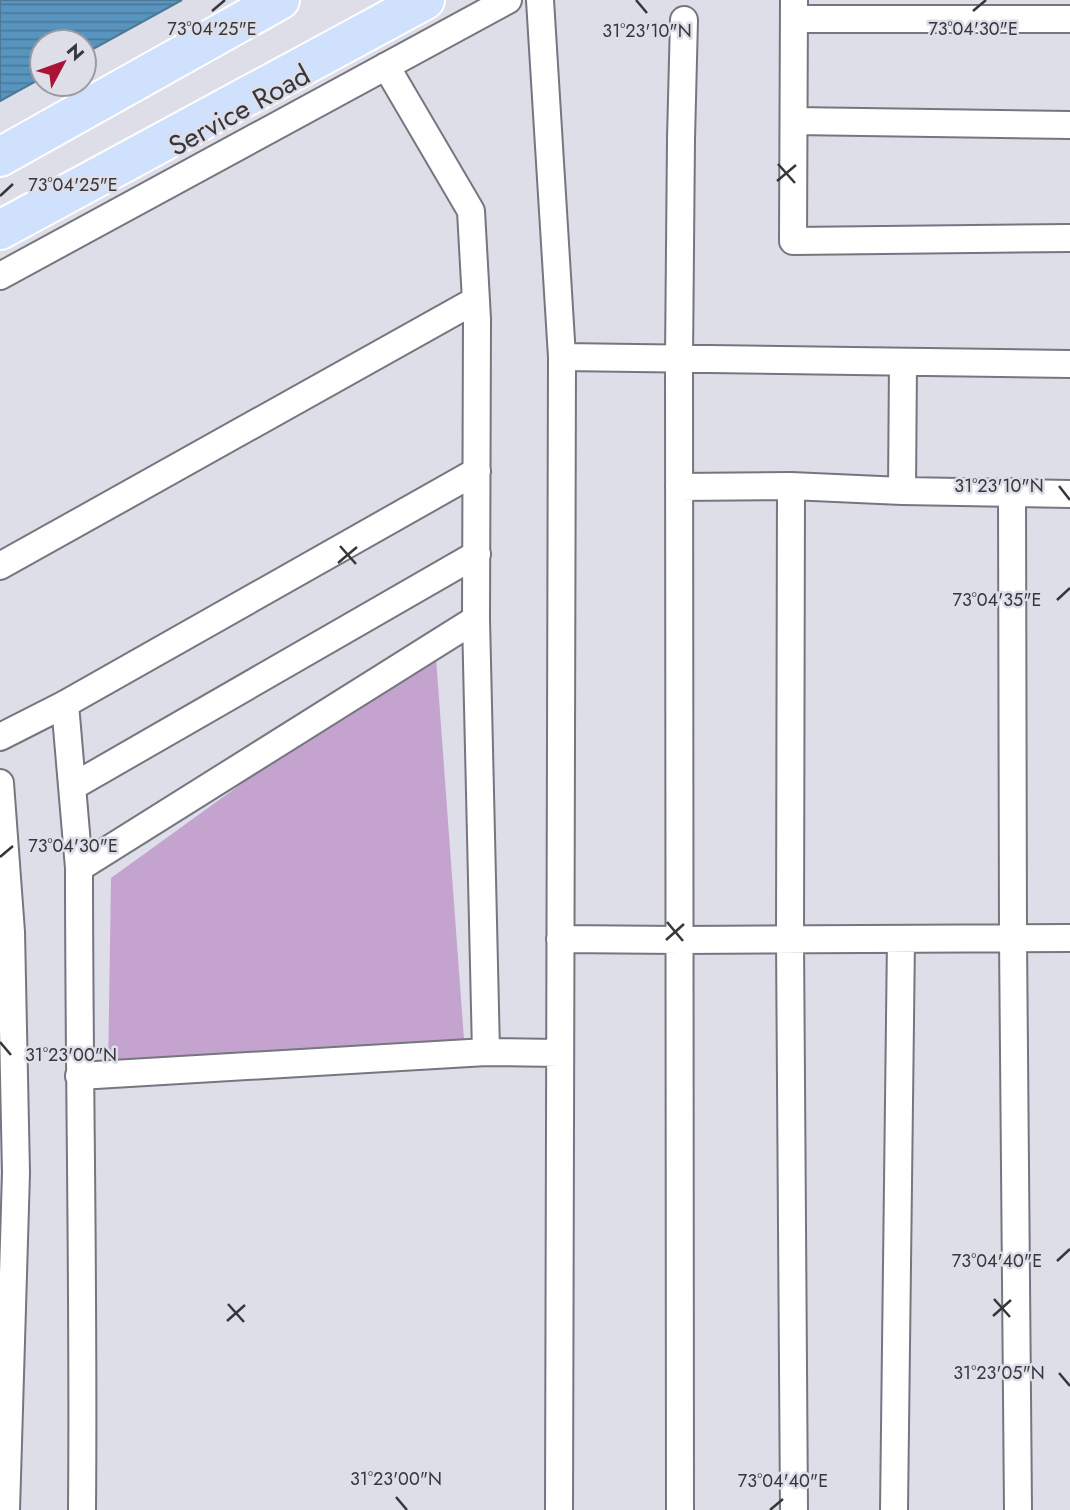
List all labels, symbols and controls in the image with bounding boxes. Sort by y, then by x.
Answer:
text: 73°04'25"E [167,16,257,42]
text: 73°04'30"E [928,16,1018,42]
text: 31°23'10"N [602,18,692,44]
north arrow [28,28,98,98]
text: N [60,38,91,67]
street label: Service Road [161,55,318,166]
text: 73°04'25"E [28,172,118,198]
text: 31°23'10"N [954,473,1044,499]
text: 73°04'35"E [953,587,1041,613]
text: 73°04'30"E [28,833,118,859]
text: 31°23'00"N [25,1042,117,1068]
text: 73°04'40"E [952,1248,1042,1274]
text: 31°23'05"N [953,1360,1045,1386]
text: 31°23'00"N [350,1466,442,1492]
text: 73°04'40"E [738,1468,828,1494]

